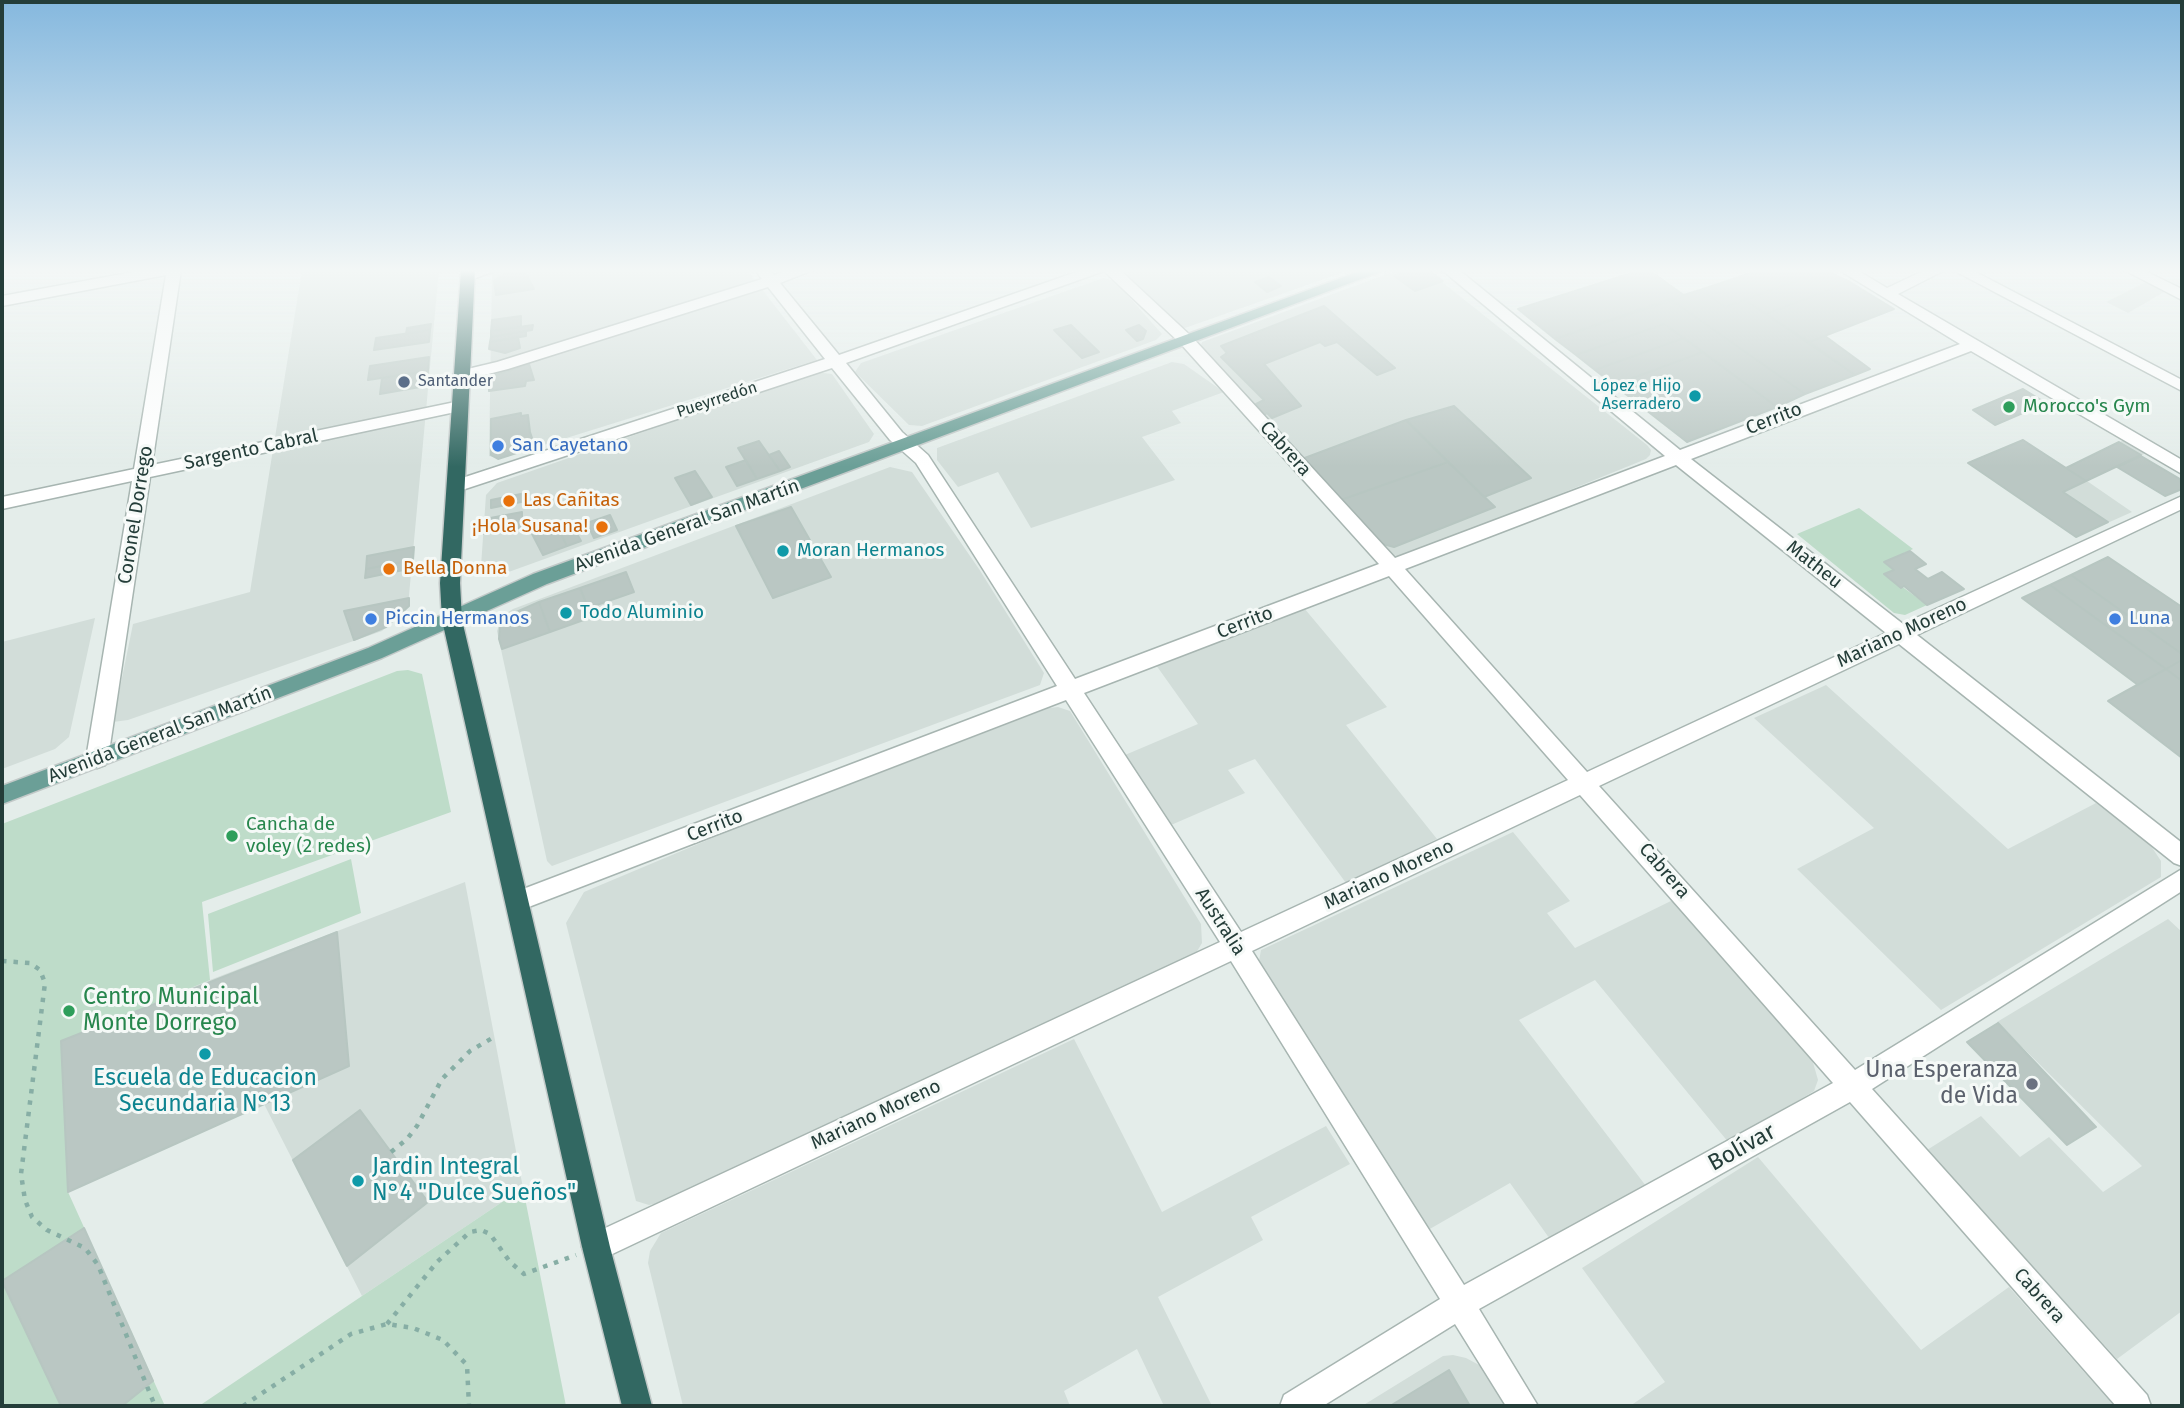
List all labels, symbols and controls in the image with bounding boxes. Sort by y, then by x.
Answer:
place label: Santander [418,372,493,392]
marker: Santander [396,374,412,390]
place label: López e Hijo Aserradero [1593,377,1681,415]
street label: Pueyrredón [674,378,760,422]
marker: López e Hijo Aserradero [1687,388,1703,404]
place label: Morocco's Gym [2023,396,2151,418]
street label: Cerrito [1743,398,1805,440]
marker: Morocco's Gym [2001,399,2017,415]
street label: Cabrera [1254,417,1316,481]
street label: Sargento Cabral [182,425,320,475]
place label: San Cayetano [512,435,628,457]
marker: San Cayetano [490,438,506,454]
street label: Coronel Dorrego [114,444,158,586]
street label: Avenida General San Martín [571,475,803,577]
place label: Las Cañitas [523,490,619,512]
marker: Las Cañitas [501,493,517,509]
place label: ¡Hola Susana! [472,516,588,538]
marker: ¡Hola Susana! [594,519,610,535]
street label: Matheu [1782,536,1846,594]
place label: Moran Hermanos [797,540,944,562]
marker: Moran Hermanos [775,543,791,559]
place label: Bella Donna [403,558,507,580]
marker: Bella Donna [381,561,397,577]
street label: Mariano Moreno [1833,593,1971,673]
place label: Todo Aluminio [580,602,704,624]
street label: Cerrito [1214,602,1276,644]
marker: Todo Aluminio [558,605,574,621]
place label: Piccin Hermanos [385,608,529,630]
place label: Luna [2129,608,2171,630]
marker: Piccin Hermanos [363,611,379,627]
marker: Luna [2107,611,2123,627]
street label: Avenida General San Martín [45,682,275,788]
street label: Cerrito [684,805,746,847]
place label: Cancha de voley (2 redes) [246,814,371,858]
marker: Cancha de voley (2 redes) [224,828,240,844]
street label: Mariano Moreno [1320,835,1458,915]
street label: Cabrera [1634,839,1694,903]
street label: Australia [1190,884,1250,960]
place label: Centro Municipal Monte Dorrego [83,984,259,1038]
marker: Centro Municipal Monte Dorrego [61,1003,77,1019]
marker: Escuela de Educacion Secundaria N°13 [197,1046,213,1062]
place label: Una Esperanza de Vida [1865,1057,2018,1111]
place label: Escuela de Educacion Secundaria N°13 [93,1065,317,1119]
street label: Mariano Moreno [807,1075,945,1155]
marker: Una Esperanza de Vida [2024,1076,2040,1092]
street label: Bolívar [1703,1118,1781,1178]
place label: Jardin Integral N°4 "Dulce Sueños" [372,1154,576,1208]
marker: Jardin Integral N°4 "Dulce Sueños" [350,1173,366,1189]
street label: Cabrera [2008,1264,2070,1328]

